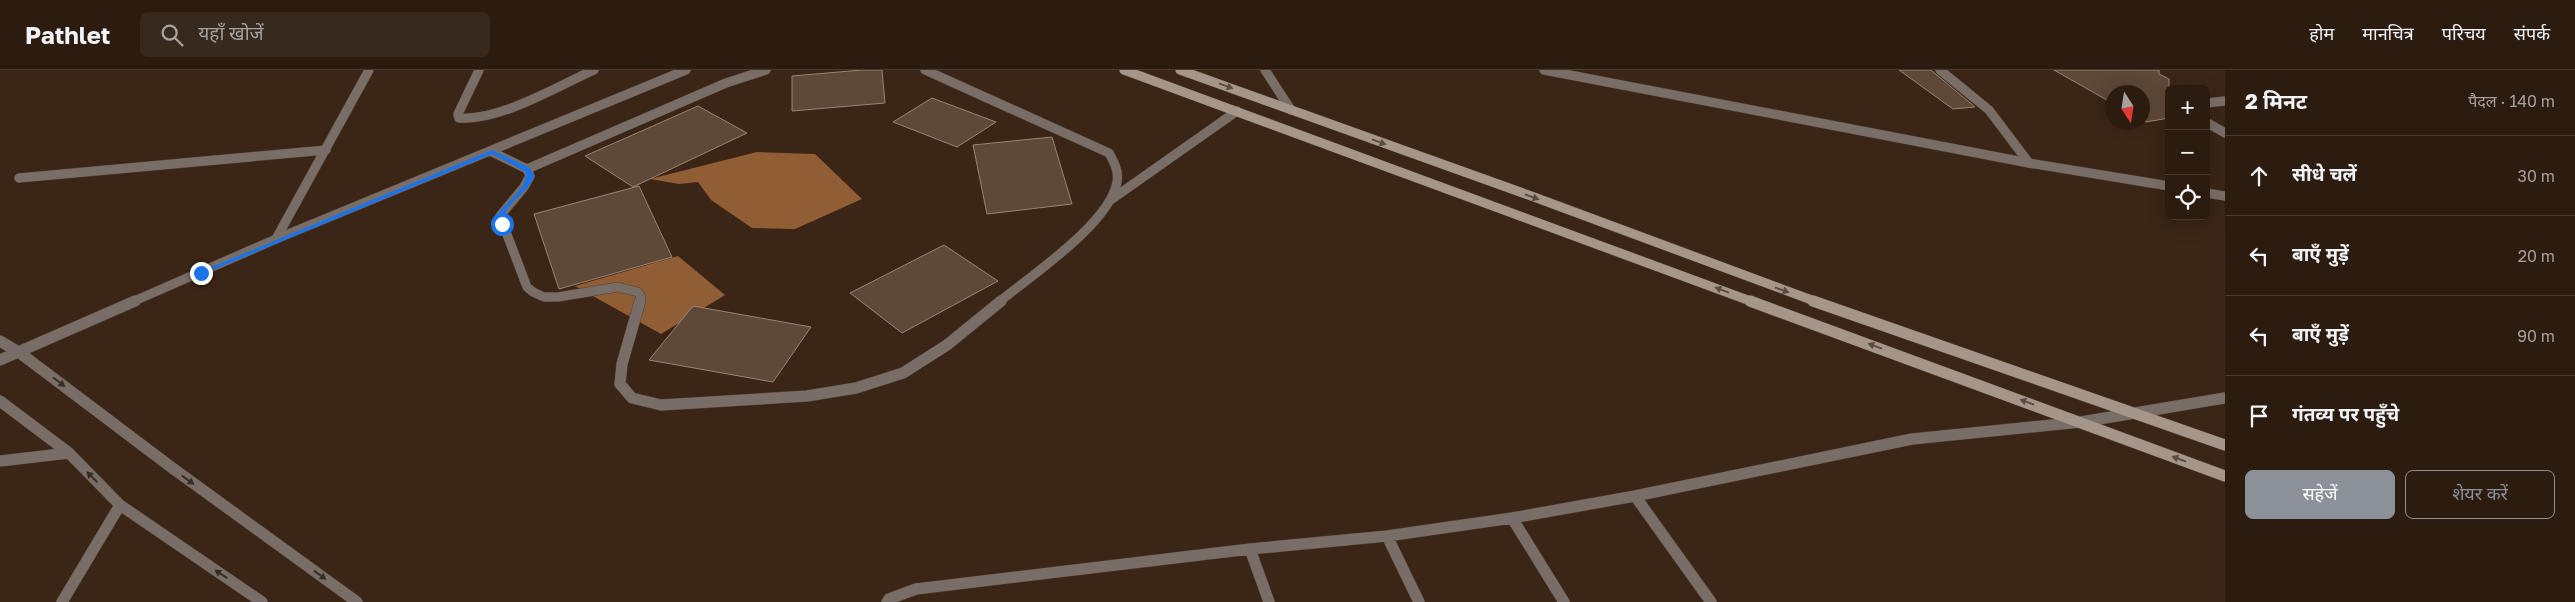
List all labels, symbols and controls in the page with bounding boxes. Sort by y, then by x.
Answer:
search box [140,12,490,57]
text: Pathlet [25,20,110,49]
icon: search [158,21,186,49]
text: यहाँ खोजें [198,21,264,44]
text: होम [2309,22,2334,44]
text: मानचित्र [2362,22,2414,44]
text: परिचय [2442,22,2486,44]
text: संपर्क [2514,22,2550,44]
one-way arrow [1219,83,1234,91]
north arrow [2105,85,2150,130]
map controls [2165,85,2210,220]
button: + [2165,85,2210,130]
text: 2 मिनट [2245,88,2307,114]
text: पैदल · 140 m [2468,91,2555,111]
button: − [2165,130,2210,175]
one-way arrow [1372,138,1387,146]
icon: ahead [2245,162,2273,190]
text: सीधे चलें [2292,162,2357,185]
text: 30 m [2518,166,2555,186]
button: locate [2165,175,2210,220]
one-way arrow [1525,193,1540,201]
route start [491,213,514,236]
icon: left [2245,242,2273,270]
text: बाएँ मुड़ें [2292,242,2349,265]
text: 20 m [2518,246,2555,266]
route end [190,262,213,285]
one-way arrow [1714,286,1729,294]
one-way arrow [1775,287,1790,294]
icon: left [2245,322,2273,350]
text: बाएँ मुड़ें [2292,322,2349,345]
text: 90 m [2517,326,2555,346]
one-way arrow [1867,342,1882,349]
one-way arrow [52,377,65,388]
one-way arrow [2019,398,2034,406]
icon: arrive [2245,402,2273,430]
text: गंतव्य पर पहुँचे [2292,402,2399,425]
one-way arrow [2172,455,2187,462]
button: सहेजें [2245,470,2395,519]
button: शेयर करें [2405,470,2555,519]
one-way arrow [86,471,98,483]
one-way arrow [182,475,195,485]
one-way arrow [215,569,228,579]
one-way arrow [313,570,327,580]

